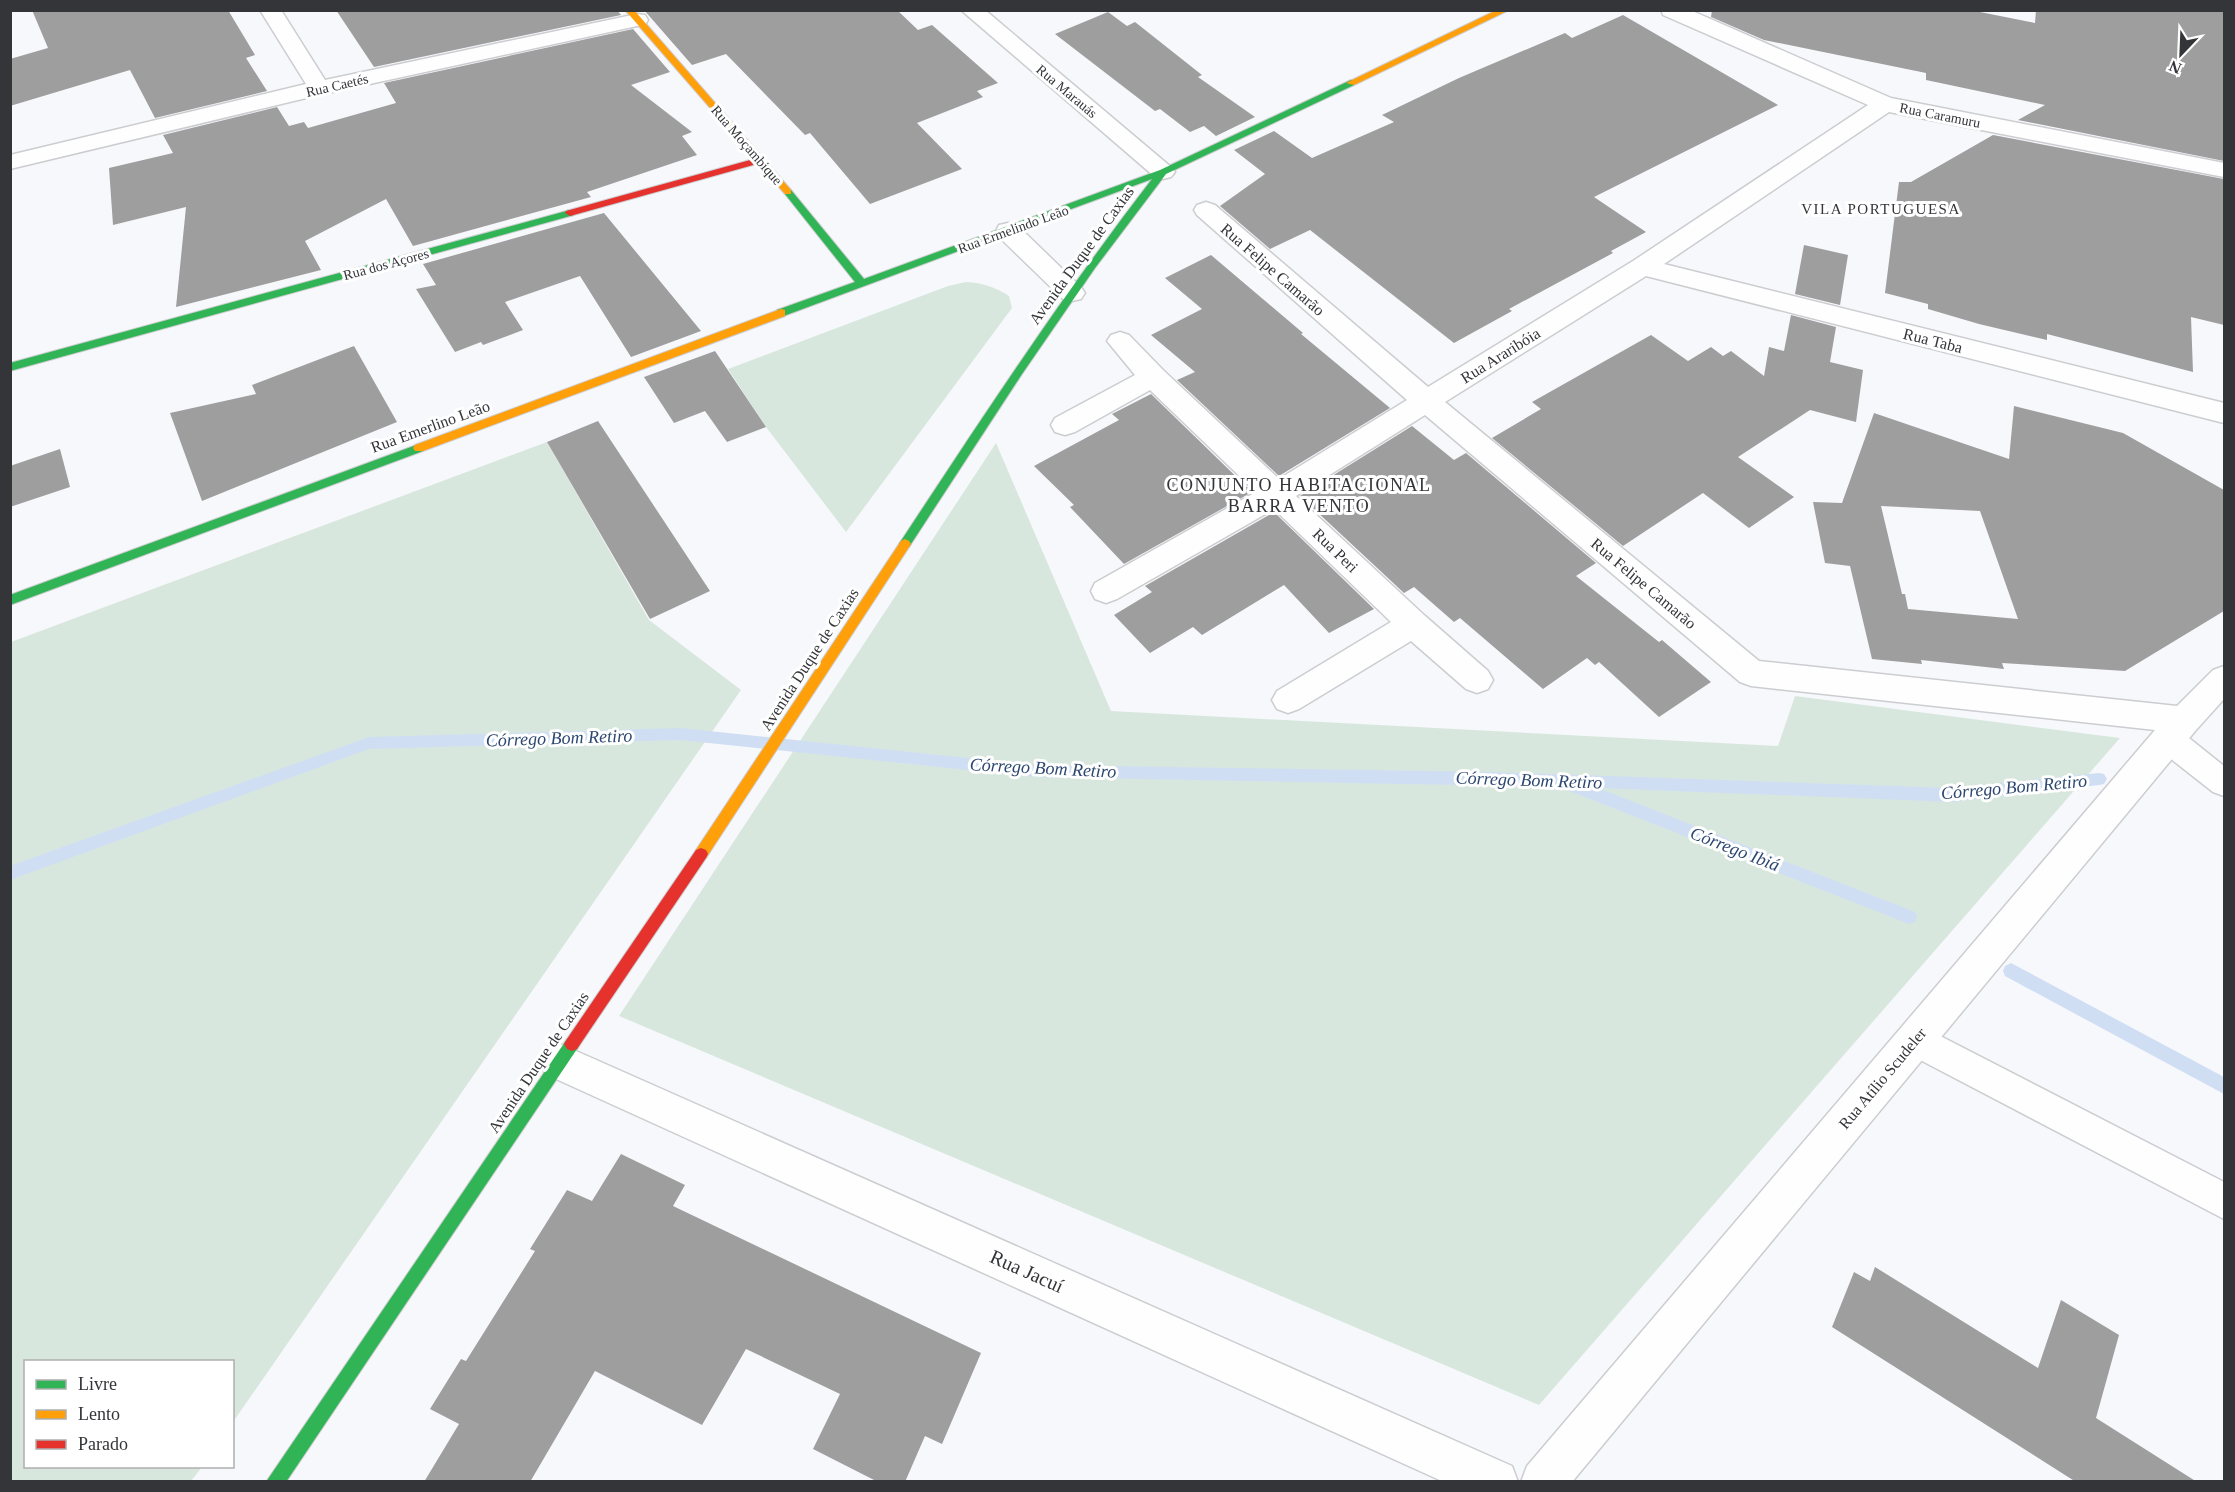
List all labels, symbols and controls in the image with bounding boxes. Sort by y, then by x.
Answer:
north arrow [2151,24,2211,84]
text: N [2166,57,2184,77]
street label: Rua Marauás [1033,62,1100,121]
street label: Rua Caetés [305,71,370,100]
street label: Rua Caramuru [1898,100,1982,131]
street label: Rua Moçambique [708,103,785,188]
street label: Avenida Duque de Caxias [1026,183,1138,328]
district label: VILA PORTUGUESA [1801,201,1961,217]
street label: Rua Ermelindo Leão [956,202,1071,256]
street label: Rua Felipe Camarão [1217,220,1328,320]
street label: Rua dos Açores [342,246,431,283]
street label: Rua Araribóia [1458,324,1543,387]
street label: Rua Taba [1902,325,1964,356]
street label: Rua Emerlino Leão [368,397,492,456]
district label: CONJUNTO HABITACIONAL BARRA VENTO [1166,475,1432,516]
street label: Rua Peri [1310,525,1362,576]
street label: Rua Felipe Camarão [1587,535,1700,633]
street label: Avenida Duque de Caxias [757,585,863,734]
water label: Córrego Bom Retiro [485,725,633,751]
water label: Córrego Bom Retiro [969,754,1117,782]
water label: Córrego Bom Retiro [1455,767,1603,793]
water label: Córrego Bom Retiro [1940,771,2088,803]
water label: Córrego Ibiá [1688,823,1782,875]
street label: Avenida Duque de Caxias [485,989,593,1137]
street label: Rua Atílio Scudeler [1835,1024,1930,1132]
street label: Rua Jacuí [987,1245,1068,1297]
legend [24,1360,234,1468]
text: Livre [78,1374,117,1394]
text: Lento [78,1404,120,1424]
text: Parado [78,1434,128,1454]

